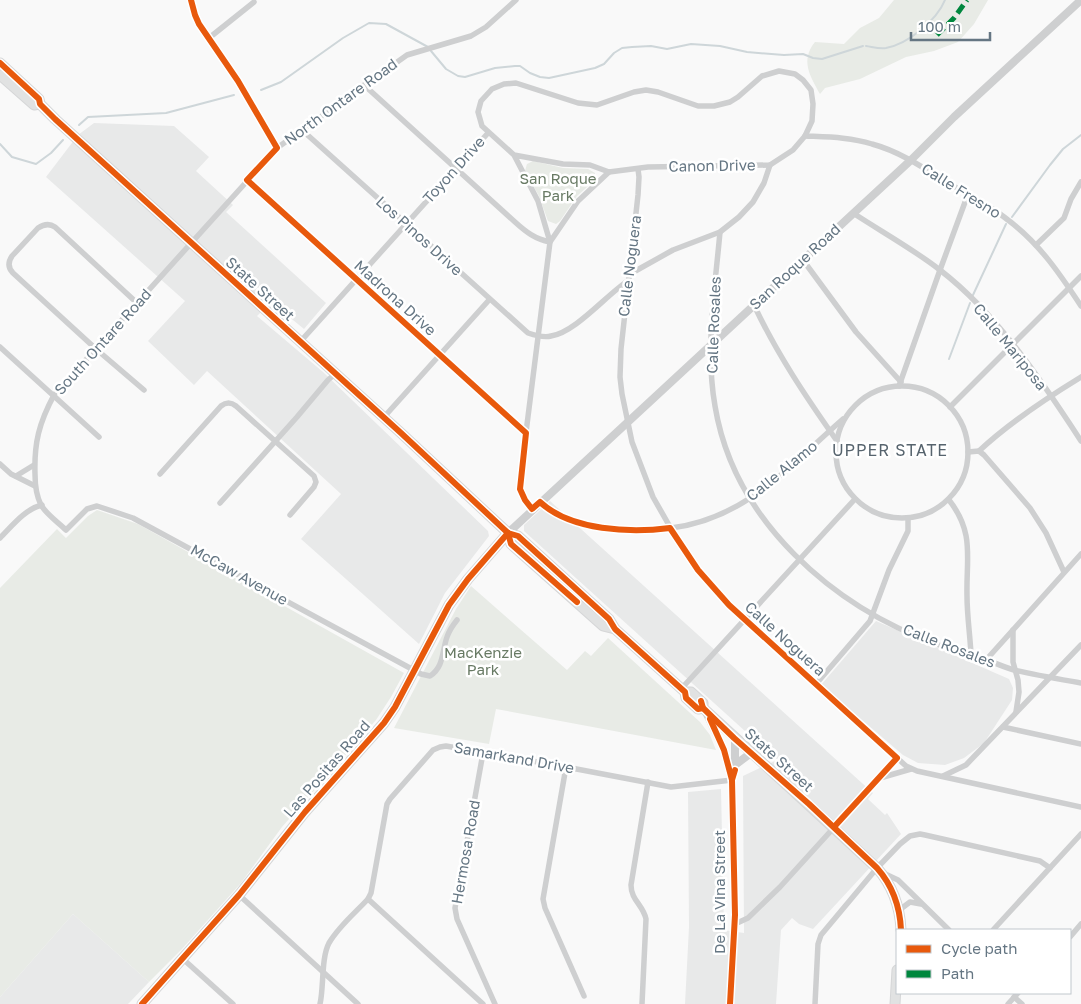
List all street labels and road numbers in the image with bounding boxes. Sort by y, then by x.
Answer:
street label: North Ontare Road [280,54,400,148]
street label: Toyon Drive [418,132,488,207]
street label: Canon Drive [668,155,756,175]
street label: Calle Fresno [919,159,1004,222]
street label: Los Pinos Drive [373,192,467,279]
street label: Calle Noguera [614,214,644,318]
street label: San Roque Road [745,220,843,313]
street label: State Street [223,253,299,324]
street label: Madrona Drive [351,256,441,339]
street label: Calle Rosales [702,276,724,374]
street label: South Ontare Road [50,285,155,398]
street label: Calle Mariposa [970,299,1051,393]
street label: Calle Alamo [742,436,820,504]
street label: McCaw Avenue [188,540,292,608]
street label: Calle Noguera [742,597,830,679]
street label: Calle Rosales [901,619,998,671]
street label: Las Positas Road [279,716,373,820]
street label: State Street [742,724,818,795]
street label: Samarkand Drive [453,738,576,777]
street label: Hermosa Road [447,798,483,905]
street label: De La Vina Street [710,830,728,954]

